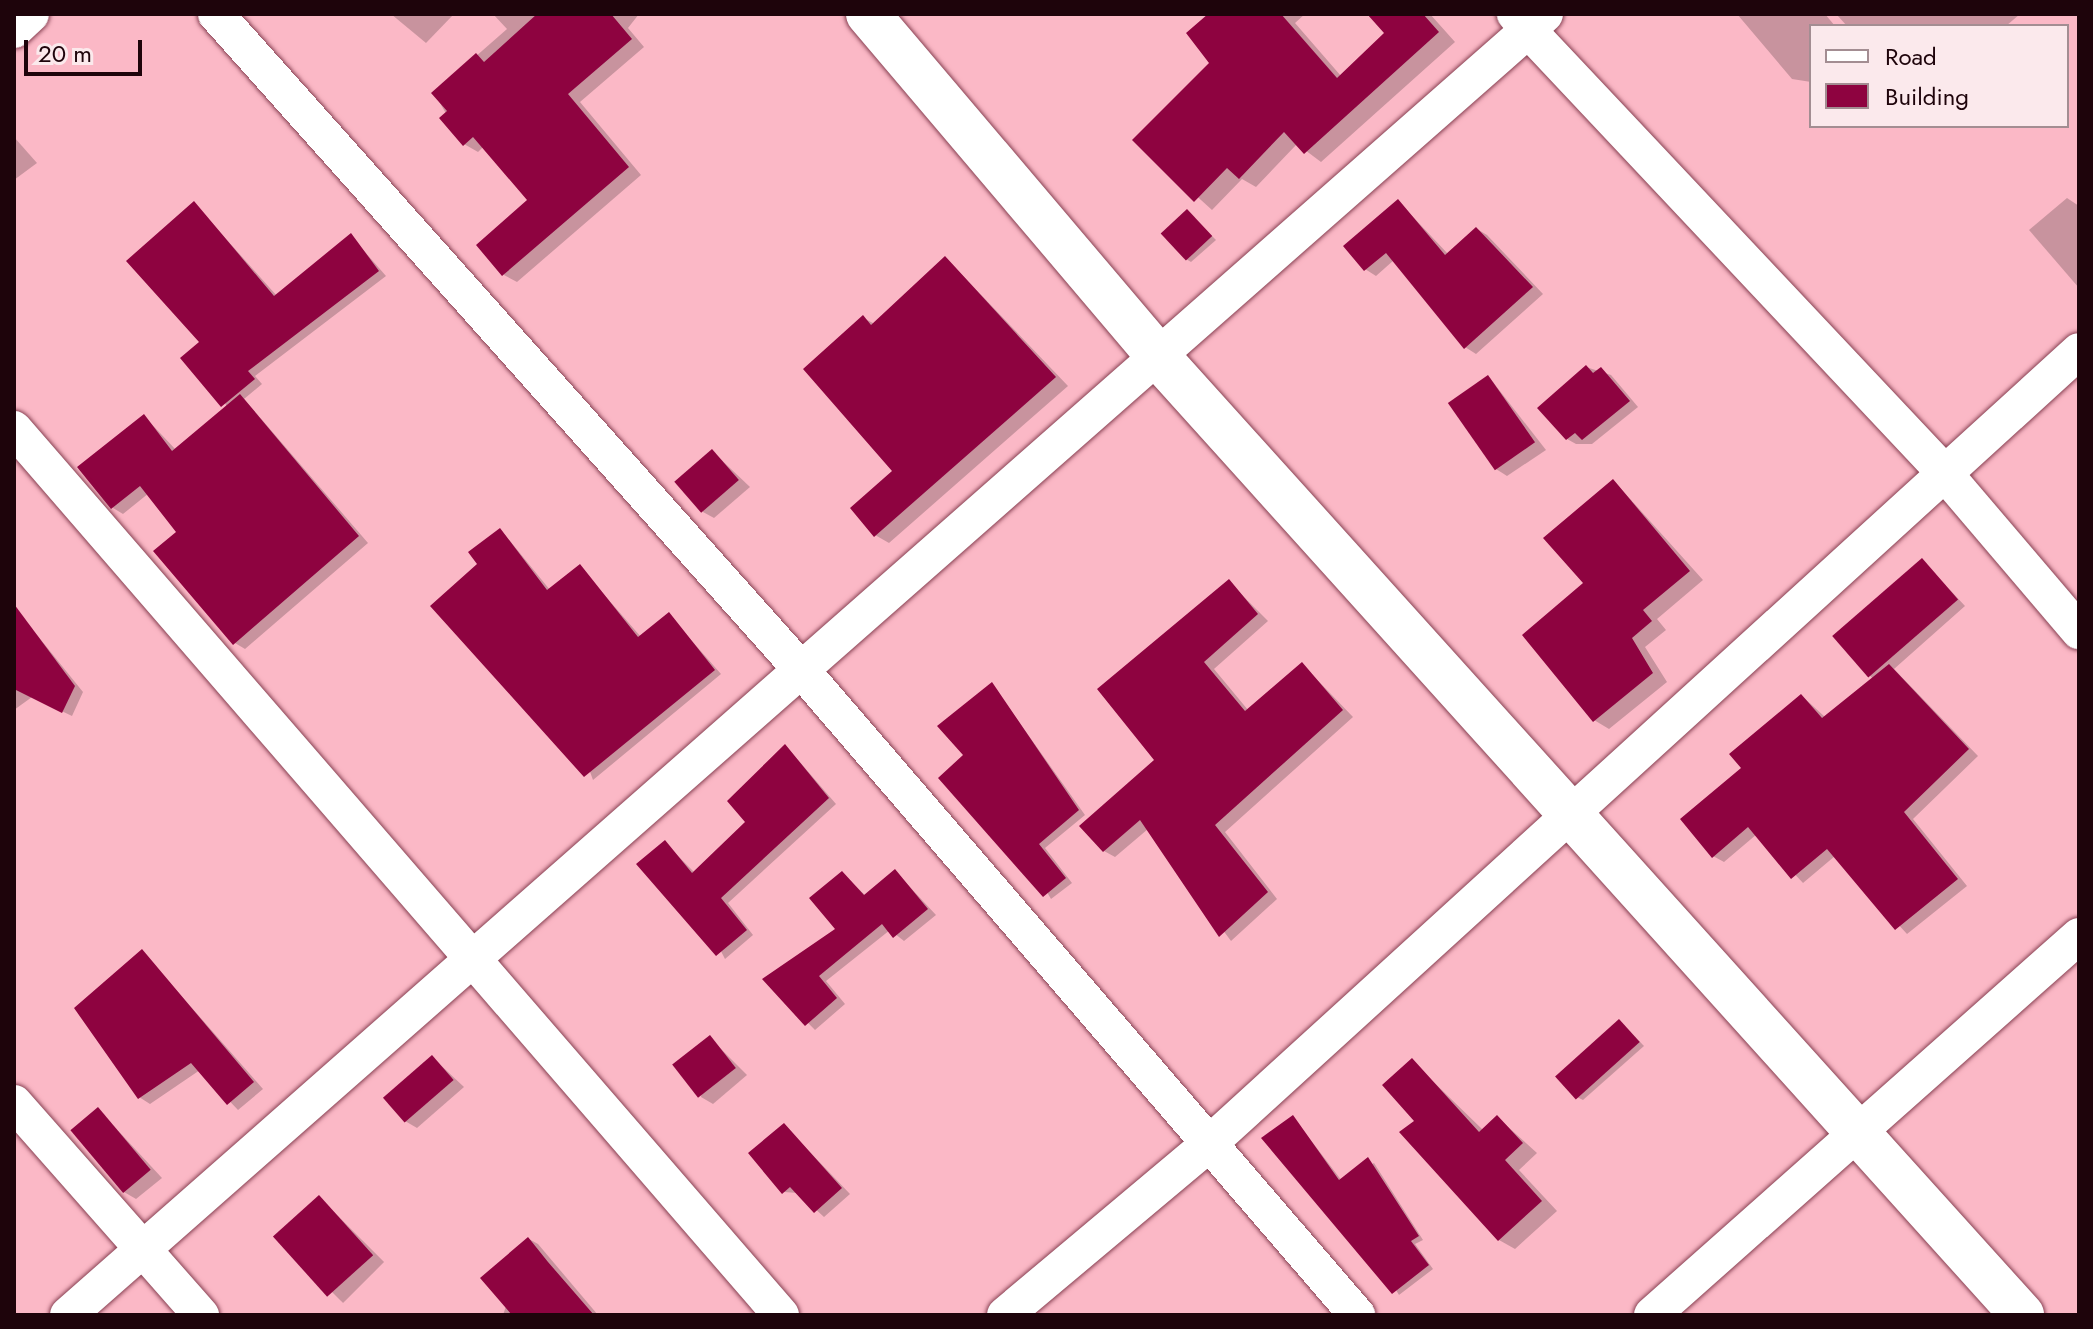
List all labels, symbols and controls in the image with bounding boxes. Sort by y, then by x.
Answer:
scale bar [28,24,146,74]
legend [1809,24,2069,128]
text: 20 m [38,36,92,71]
text: Road [1885,39,1937,74]
text: Building [1885,79,1969,114]

